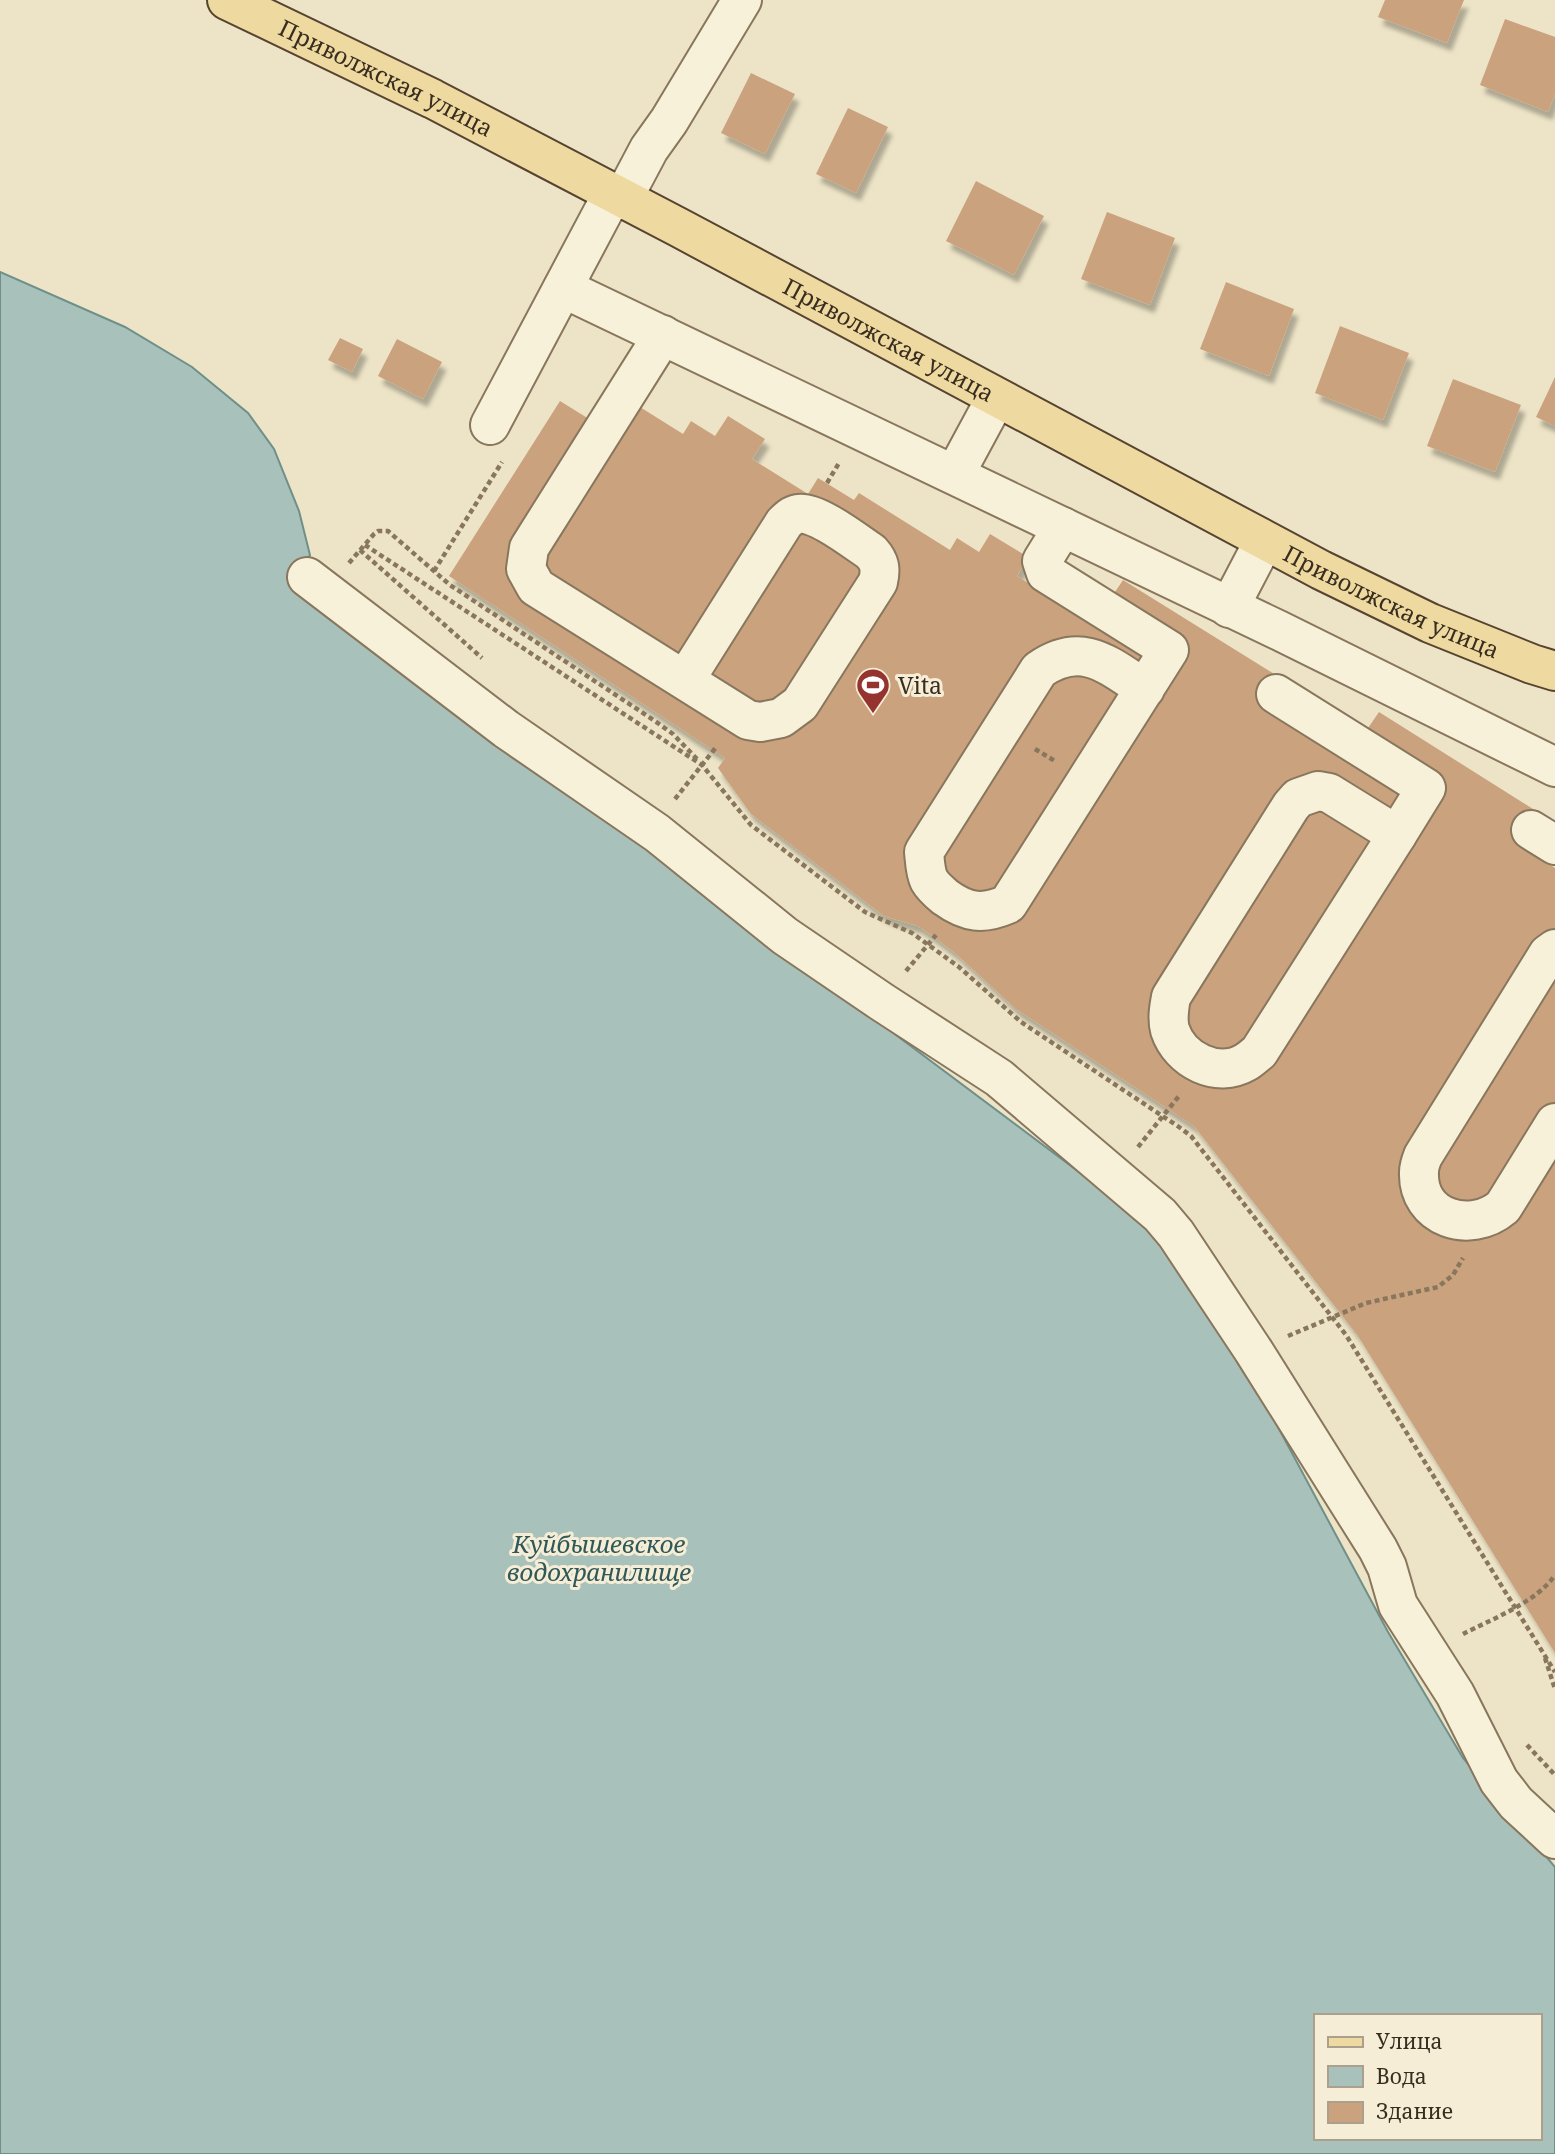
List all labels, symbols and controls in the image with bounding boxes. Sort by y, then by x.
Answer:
street label: Приволжская улица [274,11,499,144]
street label: Приволжская улица [778,270,1000,409]
street label: Приволжская улица [1278,537,1504,665]
sports icon: Vita [854,666,892,715]
place label: Vita [898,669,942,701]
water label: Куйбышевское водохранилище [507,1527,691,1588]
legend [1314,2014,1541,2140]
text: Улица [1376,2027,1443,2055]
text: Вода [1376,2062,1427,2090]
text: Здание [1376,2097,1453,2125]

